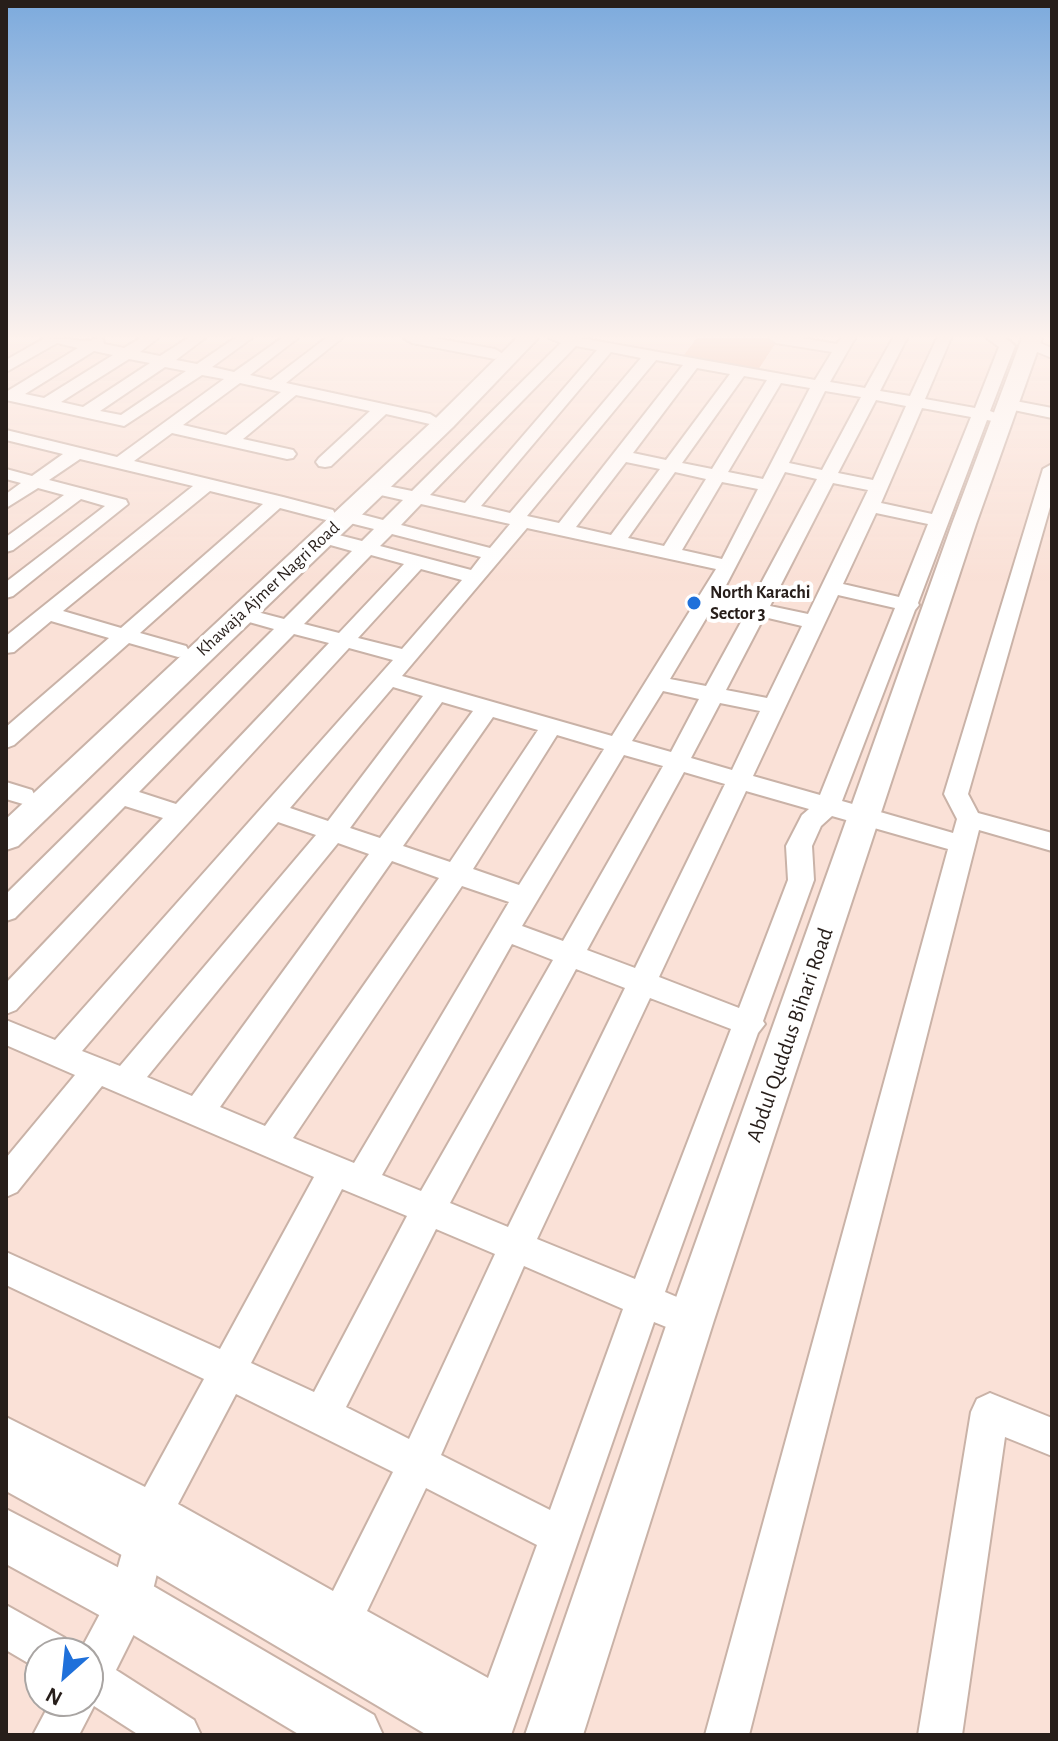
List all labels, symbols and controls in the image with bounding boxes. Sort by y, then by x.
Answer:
street label: Khawaja Ajmer Nagri Road [192,517,344,661]
place label: North Karachi Sector 3 [710,582,810,624]
marker: North Karachi Sector 3 [685,594,703,612]
street label: Abdul Quddus Bihari Road [741,924,839,1146]
north arrow [24,1637,104,1717]
text: N [42,1683,66,1710]

